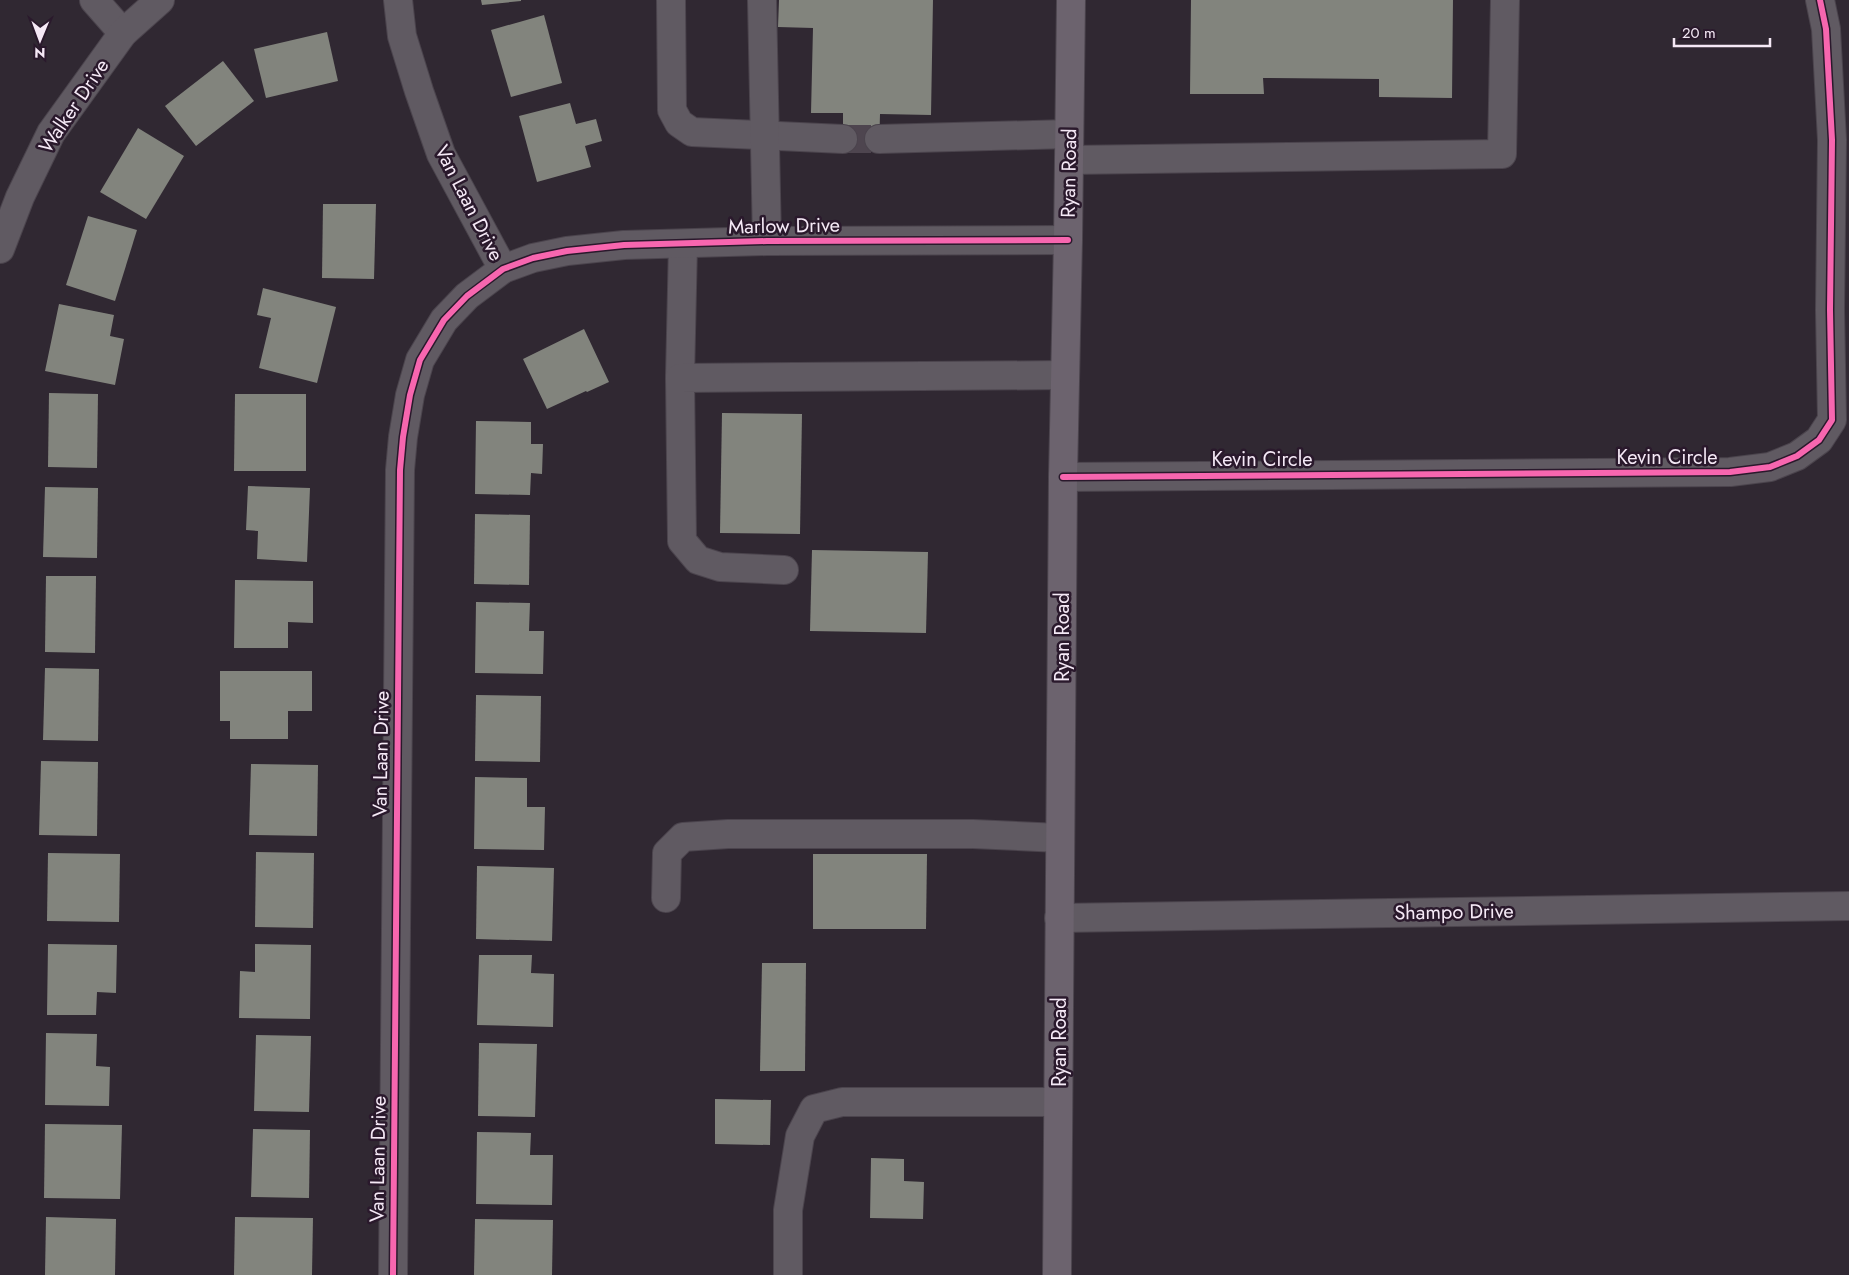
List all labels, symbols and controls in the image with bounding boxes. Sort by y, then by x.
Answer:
north arrow [15,15,65,65]
scale bar [1674,15,1770,47]
text: 20 m [1682,22,1716,44]
text: N [34,43,46,63]
street label: Walker Drive [32,53,116,159]
street label: Ryan Road [1054,128,1084,218]
street label: Van Laan Drive [427,140,511,266]
street label: Marlow Drive [728,211,840,241]
street label: Kevin Circle [1616,443,1718,472]
street label: Kevin Circle [1211,445,1313,474]
street label: Ryan Road [1048,592,1077,682]
street label: Van Laan Drive [365,690,397,818]
street label: Shampo Drive [1394,896,1514,928]
street label: Ryan Road [1045,997,1074,1087]
street label: Van Laan Drive [362,1095,394,1223]

